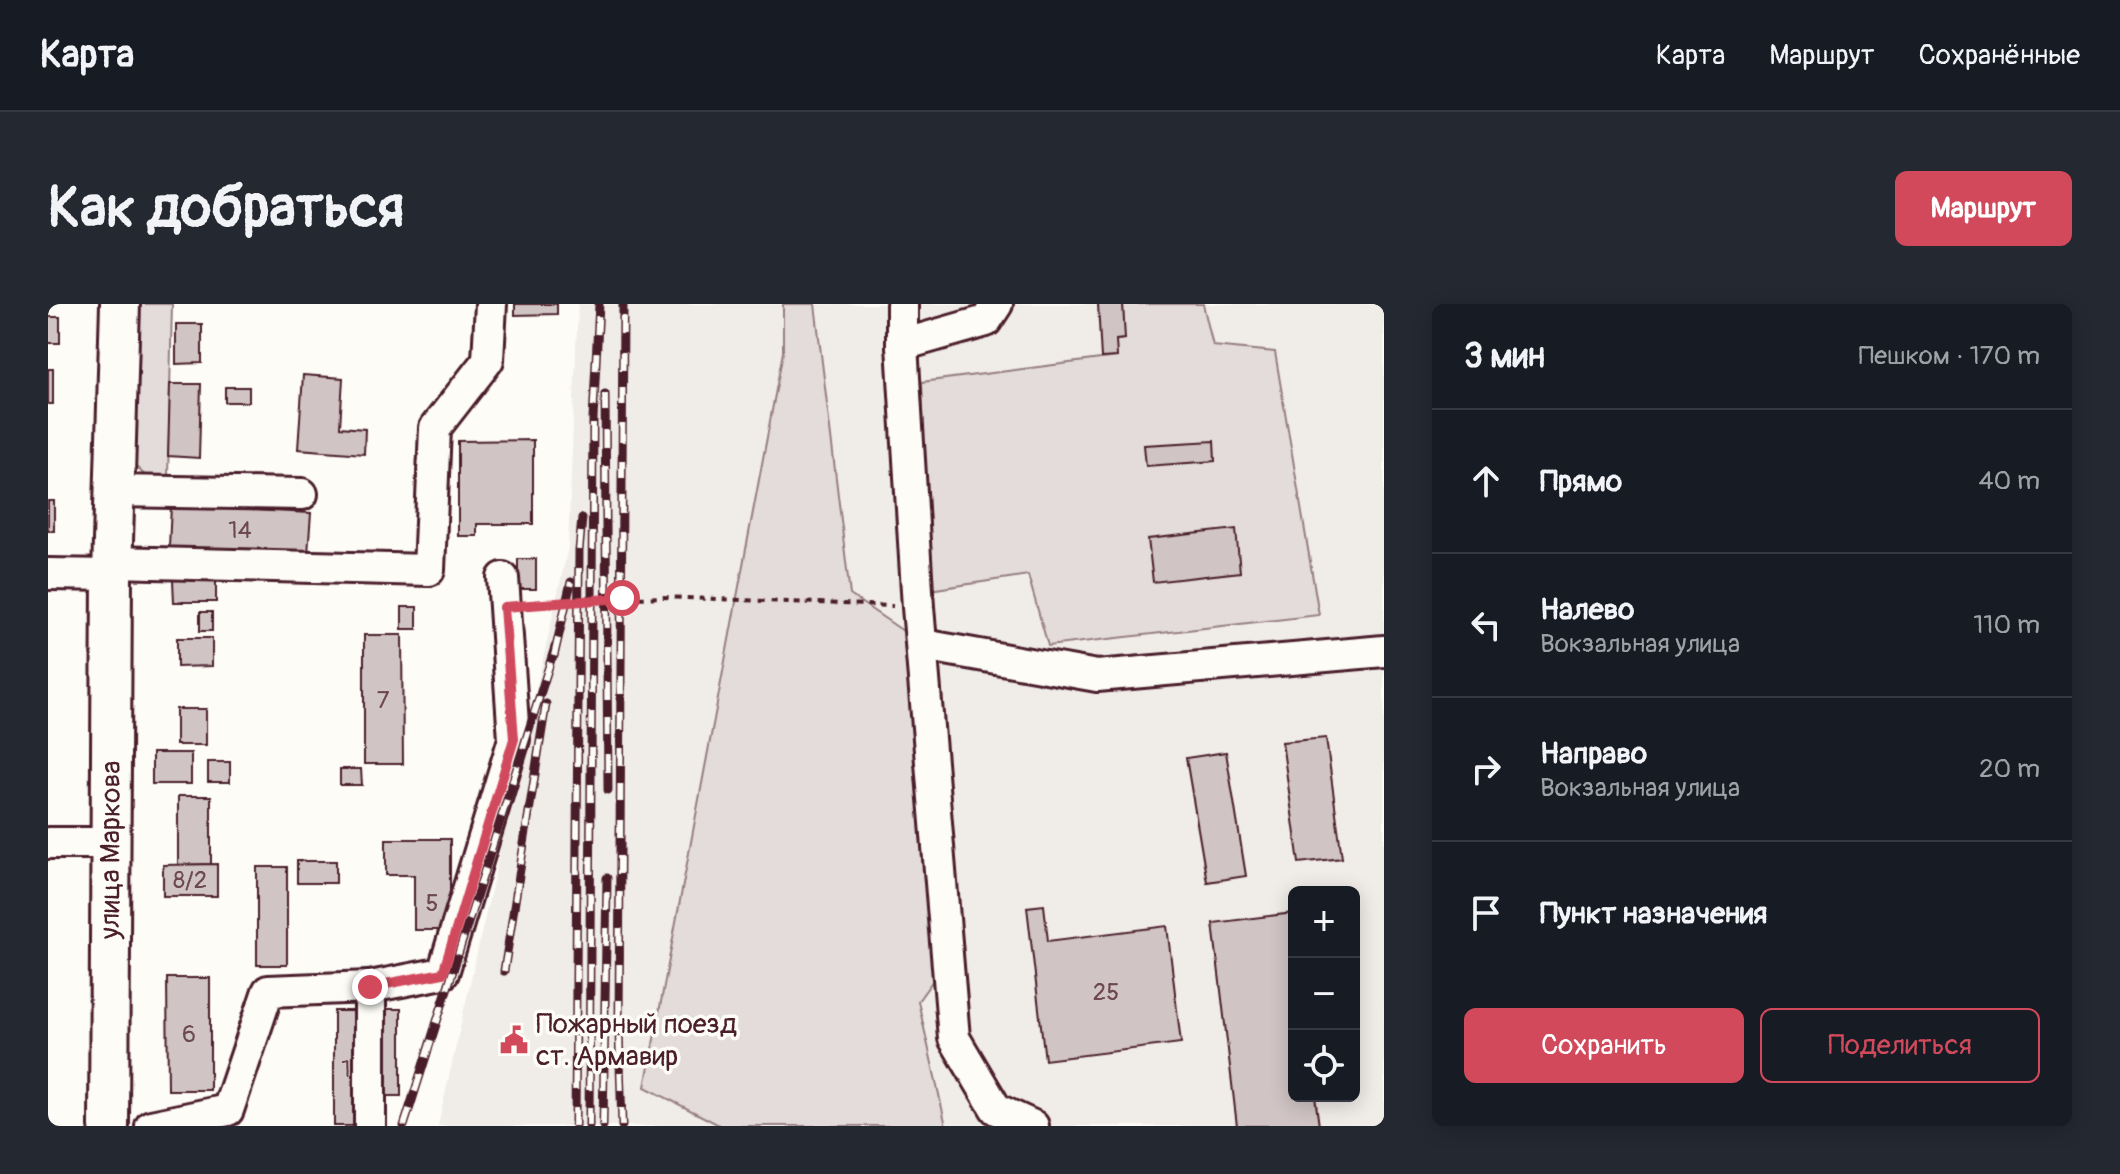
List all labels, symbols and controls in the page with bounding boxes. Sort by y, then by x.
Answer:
text: Карта [40,31,134,79]
text: Карта [1656,38,1725,73]
text: Маршрут [1769,38,1875,73]
text: Сохранённые [1919,38,2080,73]
button: Маршрут [1895,171,2072,246]
text: Как добраться [48,174,404,243]
text: 3 мин [1464,335,1545,378]
text: Пешком · 170 m [1859,340,2040,372]
icon: ahead [1464,459,1508,503]
text: Прямо [1540,463,1622,500]
text: 40 m [1978,465,2040,497]
house number: 14 [228,516,252,545]
route start [604,580,640,616]
text: Налево [1540,591,1634,628]
icon: left [1464,603,1508,647]
text: 110 m [1973,609,2040,641]
text: Вокзальная улица [1540,628,1740,660]
house number: 7 [377,686,390,715]
text: Направо [1540,735,1647,772]
icon: right [1464,747,1508,791]
text: 20 m [1979,753,2040,785]
street label: улица Маркова [93,761,128,940]
text: Вокзальная улица [1540,772,1740,804]
house number: 8/2 [173,866,207,895]
map controls [1288,886,1360,1102]
button: + [1288,886,1360,958]
house number: 5 [425,889,439,918]
icon: arrive [1464,891,1508,935]
text: Пункт назначения [1540,895,1767,932]
button: − [1288,958,1360,1030]
route end [352,969,388,1005]
house number: 25 [1093,978,1119,1007]
place label: Пожарный поезд ст. Армавир [536,1007,737,1074]
button: Сохранить [1464,1008,1744,1083]
button: Поделиться [1760,1008,2040,1083]
house number: 6 [182,1020,196,1049]
public building icon: Пожарный поезд ст. Армавир [499,1025,529,1055]
button: locate [1288,1030,1360,1102]
house number: 1 [341,1055,351,1084]

